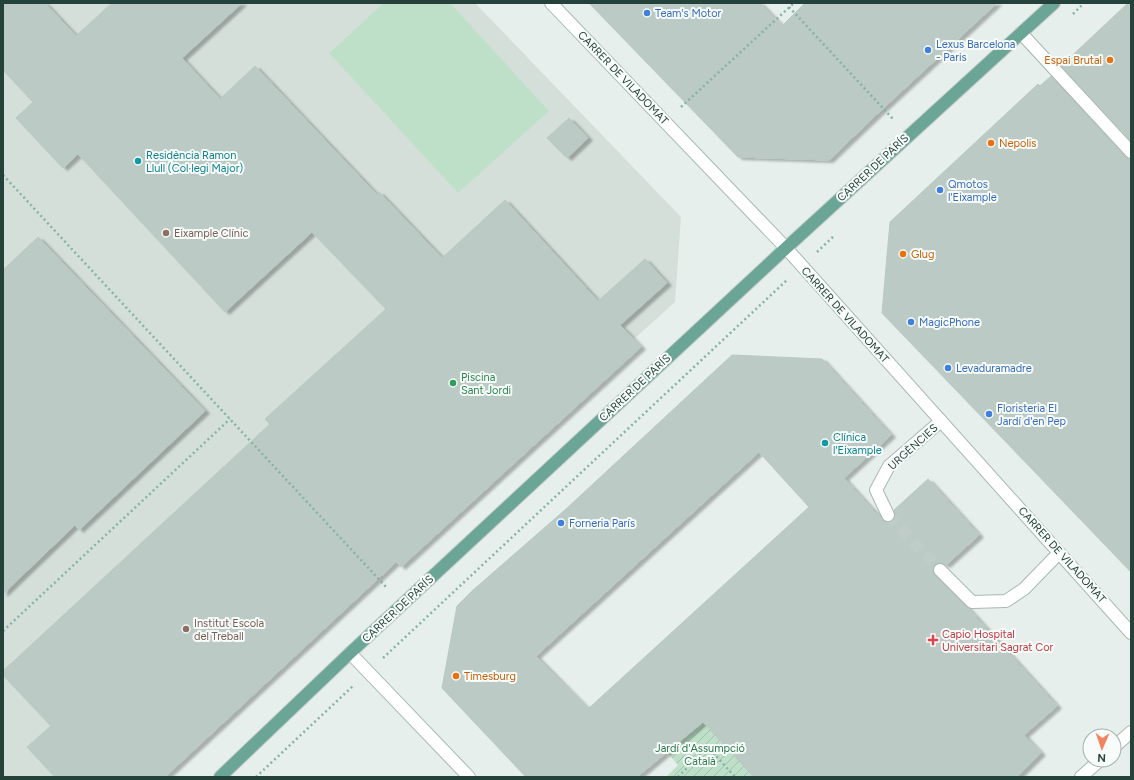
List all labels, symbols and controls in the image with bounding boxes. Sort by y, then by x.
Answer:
place label: Team's Motor [655,7,722,20]
marker: Team's Motor [642,8,652,18]
street label: CARRER DE VILADOMAT [575,29,671,127]
place label: Lexus Barcelona - Paris [936,38,1015,64]
marker: Lexus Barcelona - Paris [923,45,933,55]
place label: Espai Brutal [1044,54,1102,67]
marker: Espai Brutal [1105,55,1115,65]
street label: CARRER DE PARÍS [835,132,911,204]
place label: Nepolis [999,137,1037,150]
marker: Nepolis [986,138,996,148]
place label: Residència Ramon Llull (Col·legi Major) [146,149,243,175]
marker: Residència Ramon Llull (Col·legi Major) [133,156,143,166]
place label: Qmotos l'Eixample [948,178,997,204]
marker: Qmotos l'Eixample [935,185,945,195]
place label: Eixample Clínic [174,227,248,240]
marker: Eixample Clínic [161,228,171,238]
place label: Glug [911,248,934,261]
marker: Glug [898,249,908,259]
street label: CARRER DE VILADOMAT [798,264,892,366]
place label: MagicPhone [919,316,980,329]
marker: MagicPhone [906,317,916,327]
street label: CARRER DE PARÍS [597,352,673,424]
place label: Levaduramadre [956,362,1032,375]
marker: Levaduramadre [943,363,953,373]
place label: Piscina Sant Jordi [461,371,511,397]
marker: Piscina Sant Jordi [448,378,458,388]
place label: Floristeria El Jardí d'en Pep [997,402,1066,428]
marker: Floristeria El Jardí d'en Pep [984,409,994,419]
street label: URGÈNCIES [885,420,941,473]
place label: Clínica l'Eixample [833,431,882,457]
marker: Clínica l'Eixample [820,438,830,448]
street label: CARRER DE VILADOMAT [1015,504,1109,606]
place label: Forneria París [569,517,635,530]
marker: Forneria París [556,518,566,528]
street label: CARRER DE PARÍS [360,573,436,645]
place label: Institut Escola del Treball [194,617,264,643]
marker: Institut Escola del Treball [181,624,191,634]
place label: Capio Hospital Universitari Sagrat Cor [942,628,1054,654]
marker: Capio Hospital Universitari Sagrat Cor [927,634,939,646]
place label: Timesburg [464,670,516,683]
marker: Timesburg [451,671,461,681]
north arrow [1082,728,1122,768]
park label: Jardí d'Assumpció Català [655,742,745,768]
text: N [1097,751,1106,764]

